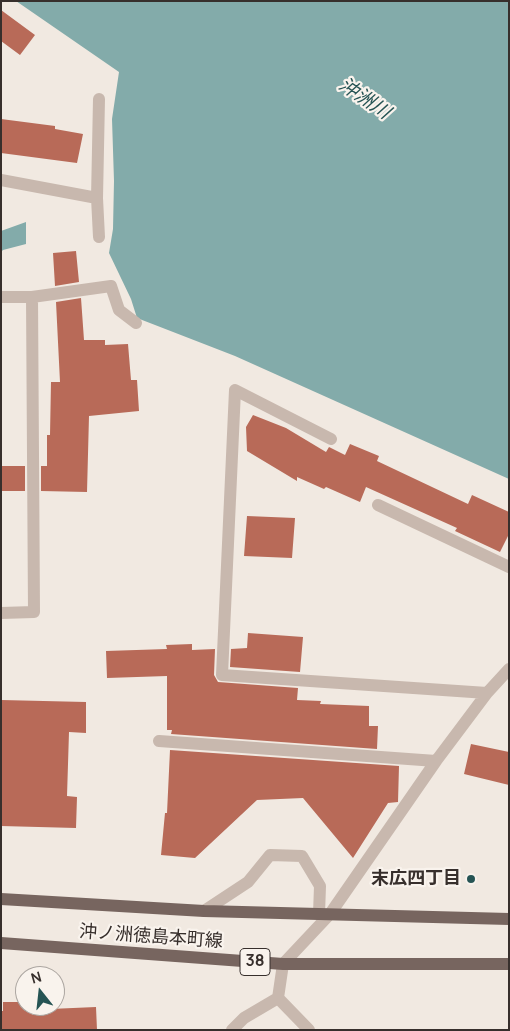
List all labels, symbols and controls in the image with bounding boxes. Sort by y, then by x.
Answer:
water label: 沖洲川 [334,74,394,124]
place label: 末広四丁目 [371,868,461,890]
marker: 末広四丁目 [465,873,477,885]
street label: 沖ノ洲徳島本町線 [78,921,224,953]
road number: 38 [240,949,270,976]
north arrow [15,966,65,1016]
text: N [29,967,43,988]

